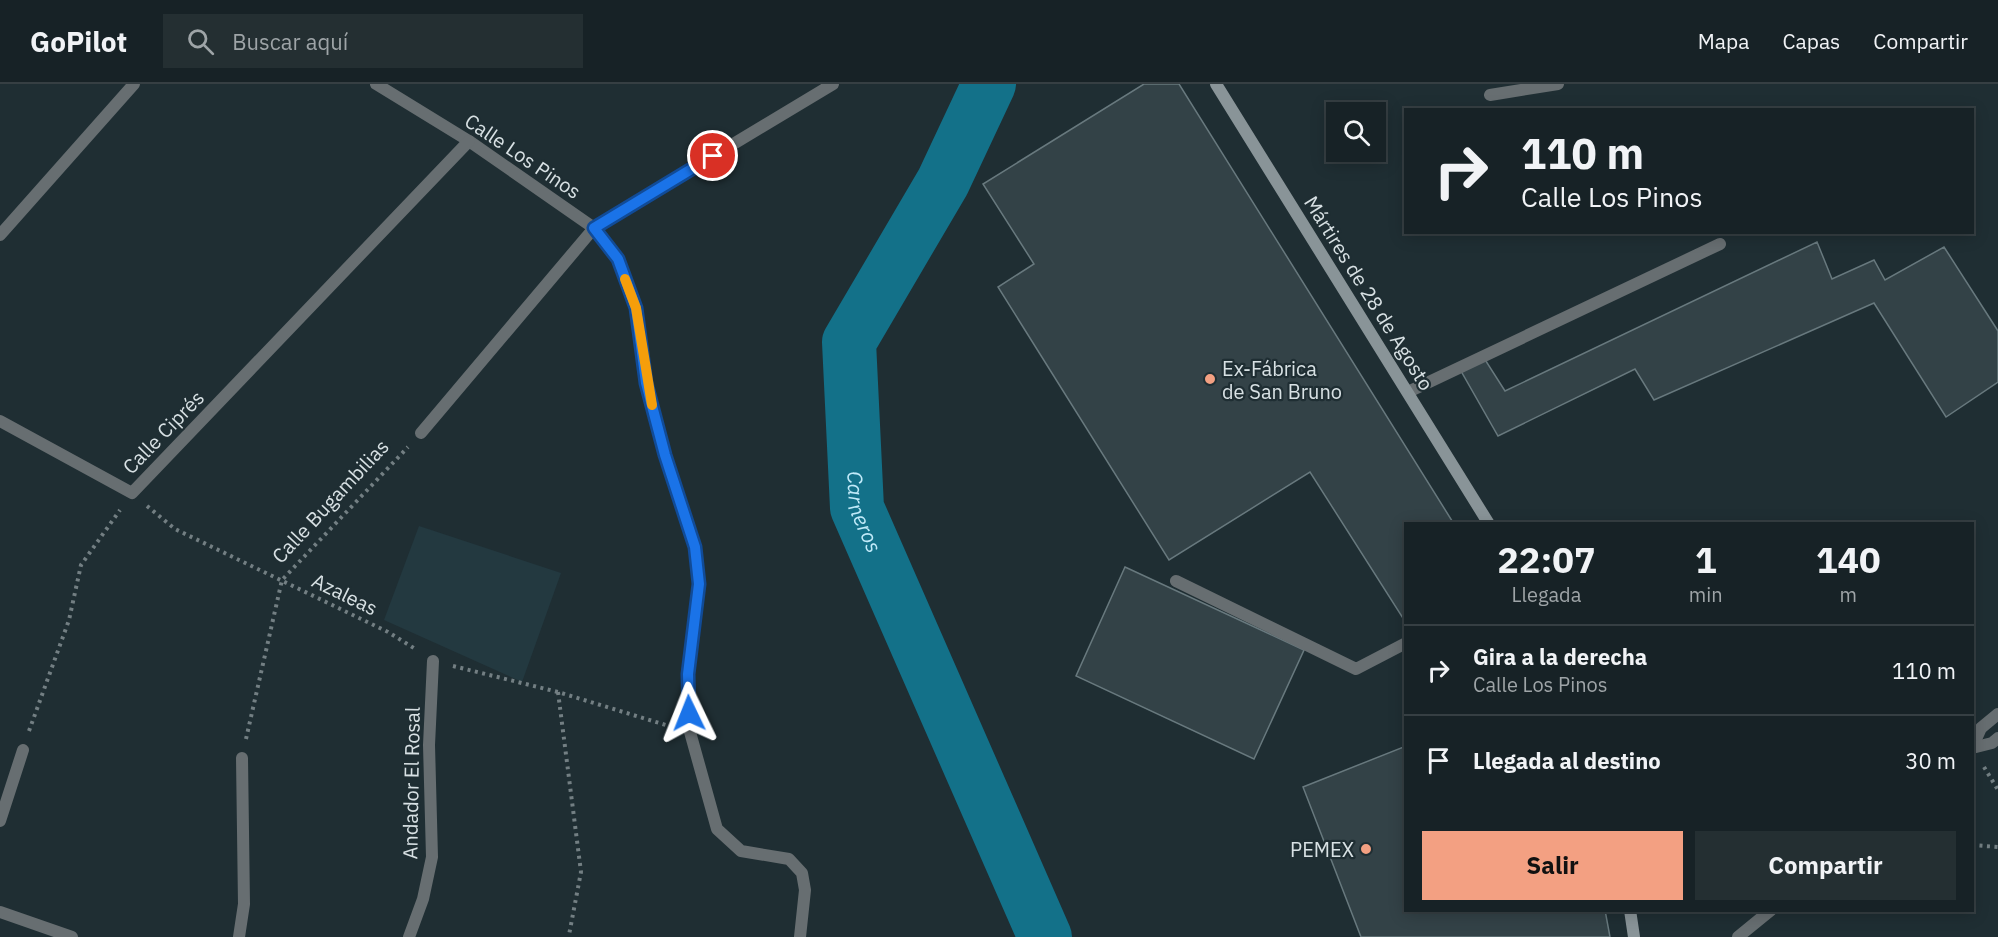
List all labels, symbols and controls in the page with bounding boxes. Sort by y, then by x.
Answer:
search box [163,14,583,68]
text: GoPilot [30,23,127,60]
icon: search [184,25,217,58]
text: Buscar aquí [232,27,348,56]
text: Mapa [1698,27,1749,55]
text: Capas [1782,27,1840,55]
text: Compartir [1873,27,1968,55]
map controls [1326,102,1386,162]
button: search [1326,102,1386,162]
street label: Calle Los Pinos [460,107,586,205]
text: 110 m [1521,126,1644,181]
pin [687,130,738,181]
icon: right [1422,132,1500,210]
icon: arrive [696,139,729,172]
text: Calle Los Pinos [1521,179,1703,214]
street label: Mártires de 28 de Agosto [1298,191,1440,395]
place label: Ex-Fábrica de San Bruno [1222,355,1342,405]
marker: Ex-Fábrica de San Bruno [1203,372,1217,386]
street label: Calle Ciprés [116,384,210,480]
street label: Calle Bugambilias [266,433,394,569]
water label: Carneros [841,470,889,557]
text: 22:07 [1497,536,1596,583]
text: 1 [1695,536,1717,583]
text: 140 [1816,536,1881,583]
street label: Azaleas [308,567,382,621]
text: Llegada [1511,581,1581,608]
text: min [1689,581,1723,608]
text: m [1840,581,1857,608]
text: Gira a la derecha [1473,642,1647,671]
icon: right [1422,654,1455,687]
text: 110 m [1892,656,1956,685]
text: Calle Los Pinos [1473,671,1607,698]
position arrow [657,681,721,745]
street label: Andador El Rosal [396,706,426,860]
icon: arrive [1422,744,1455,777]
text: Llegada al destino [1473,746,1661,775]
text: 30 m [1905,746,1956,775]
button: Salir [1422,831,1683,900]
button: Compartir [1695,831,1956,900]
place label: PEMEX [1290,836,1354,863]
marker: PEMEX [1359,842,1373,856]

